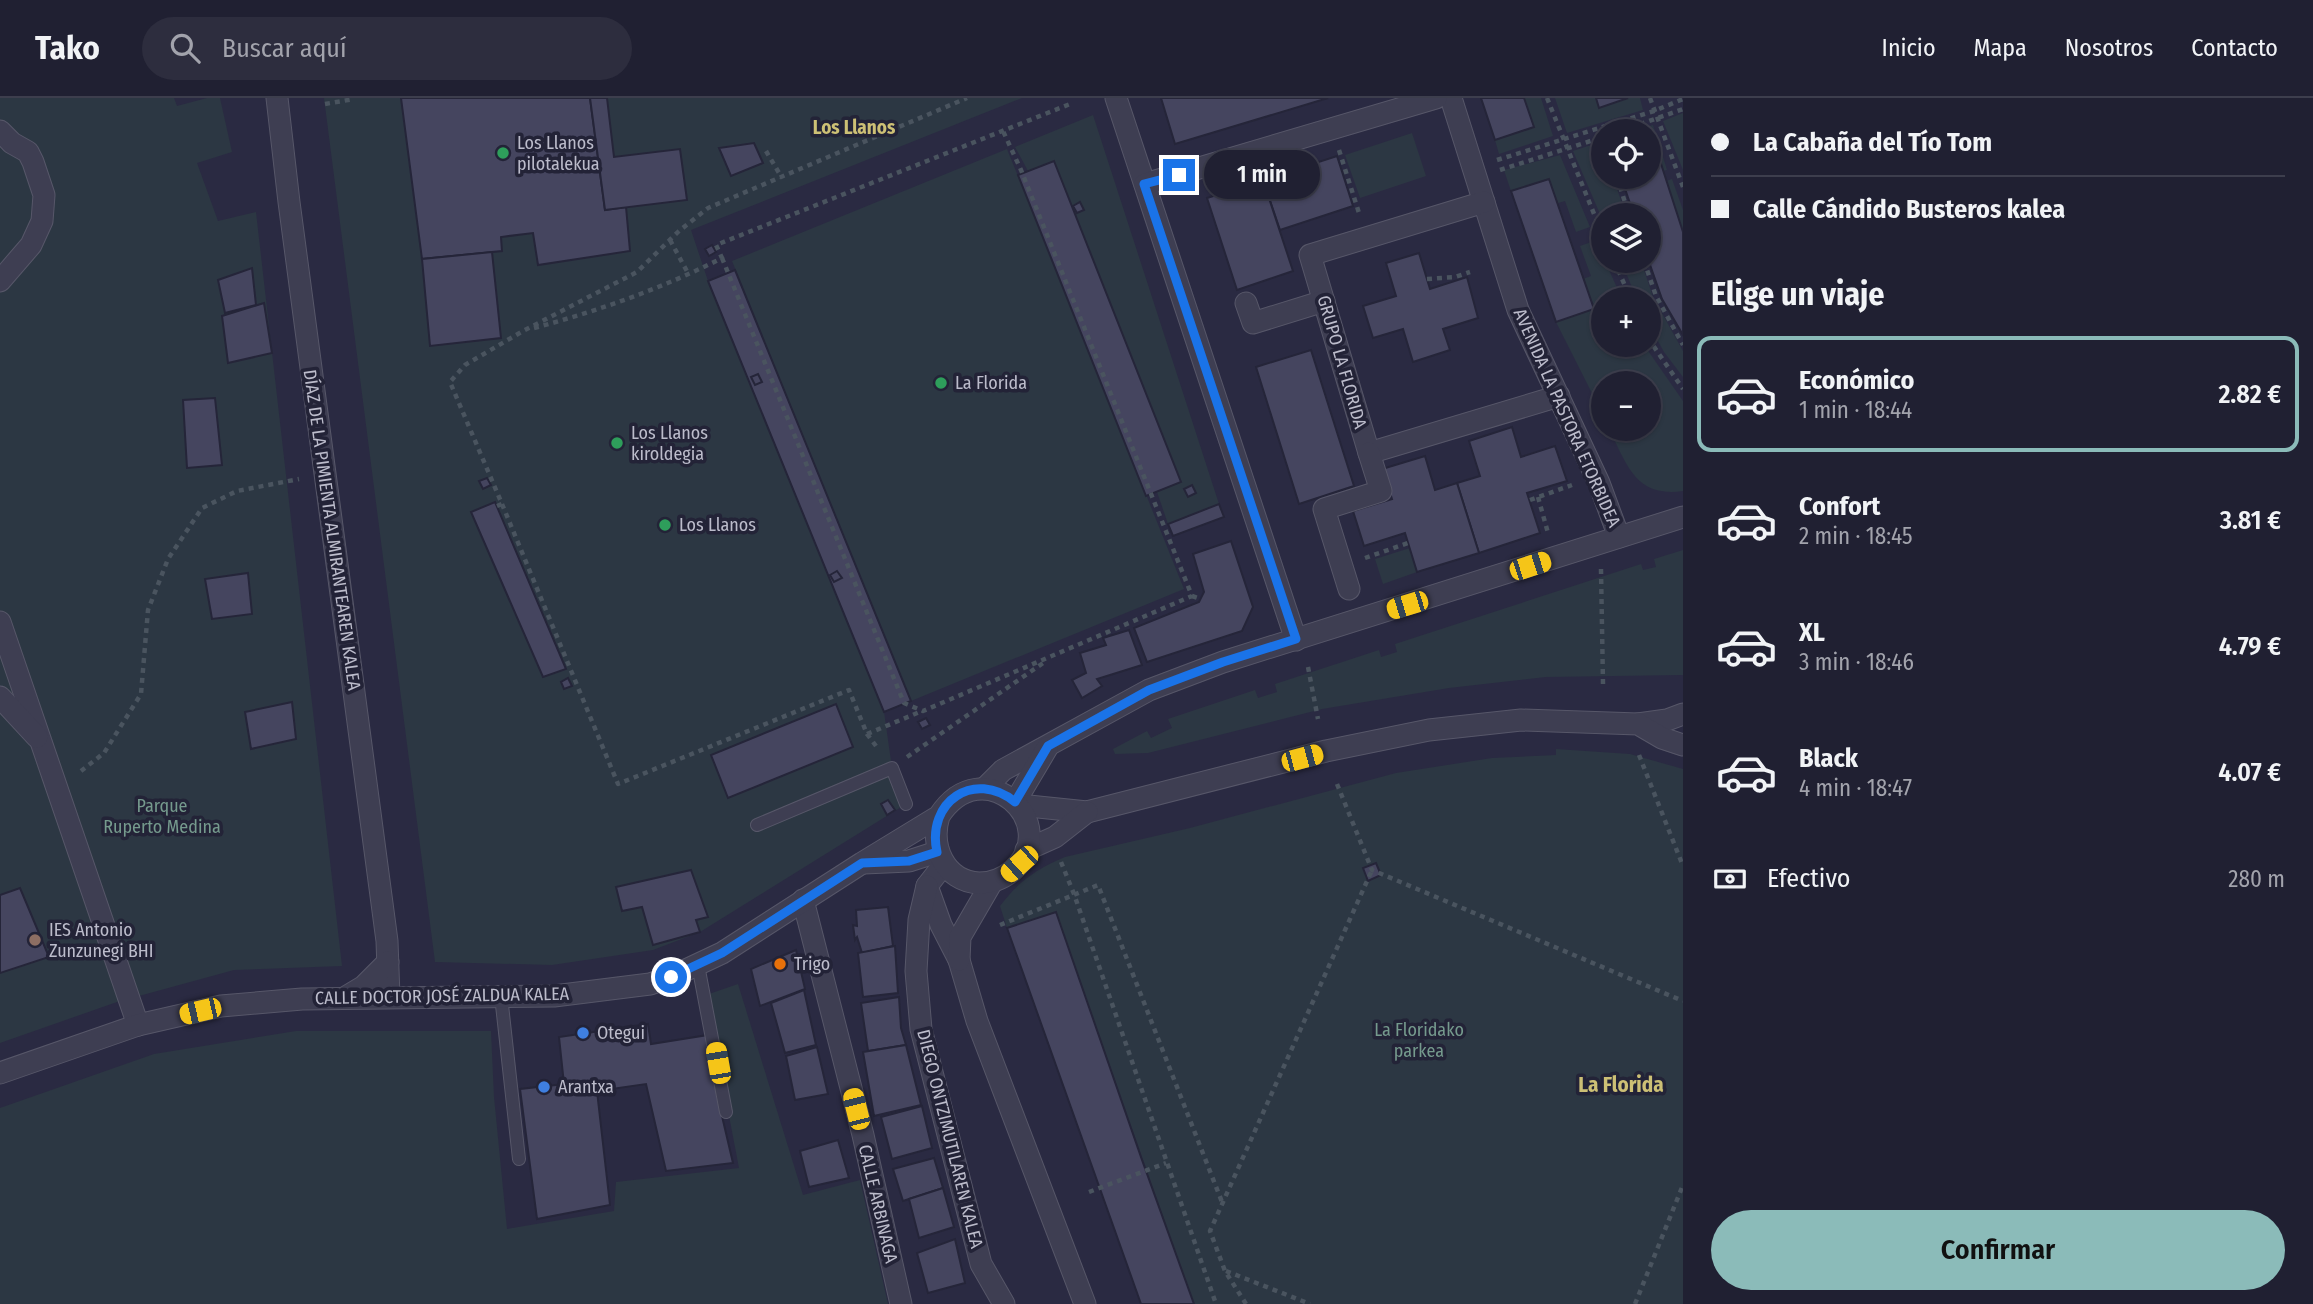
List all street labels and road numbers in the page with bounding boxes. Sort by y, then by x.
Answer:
street label: GRUPO LA FLORIDA [1312,293,1372,432]
street label: AVENIDA LA PASTORA ETORBIDEA [1509,305,1625,531]
street label: DÍAZ DE LA PIMIENTA ALMIRANTEAREN KALEA [299,368,366,692]
street label: CALLE DOCTOR JOSÉ ZALDUA KALEA [315,982,570,1009]
street label: DIEGO ONTZIMUTILAREN KALEA [912,1027,988,1251]
street label: CALLE ARBINAGA [854,1143,902,1266]

